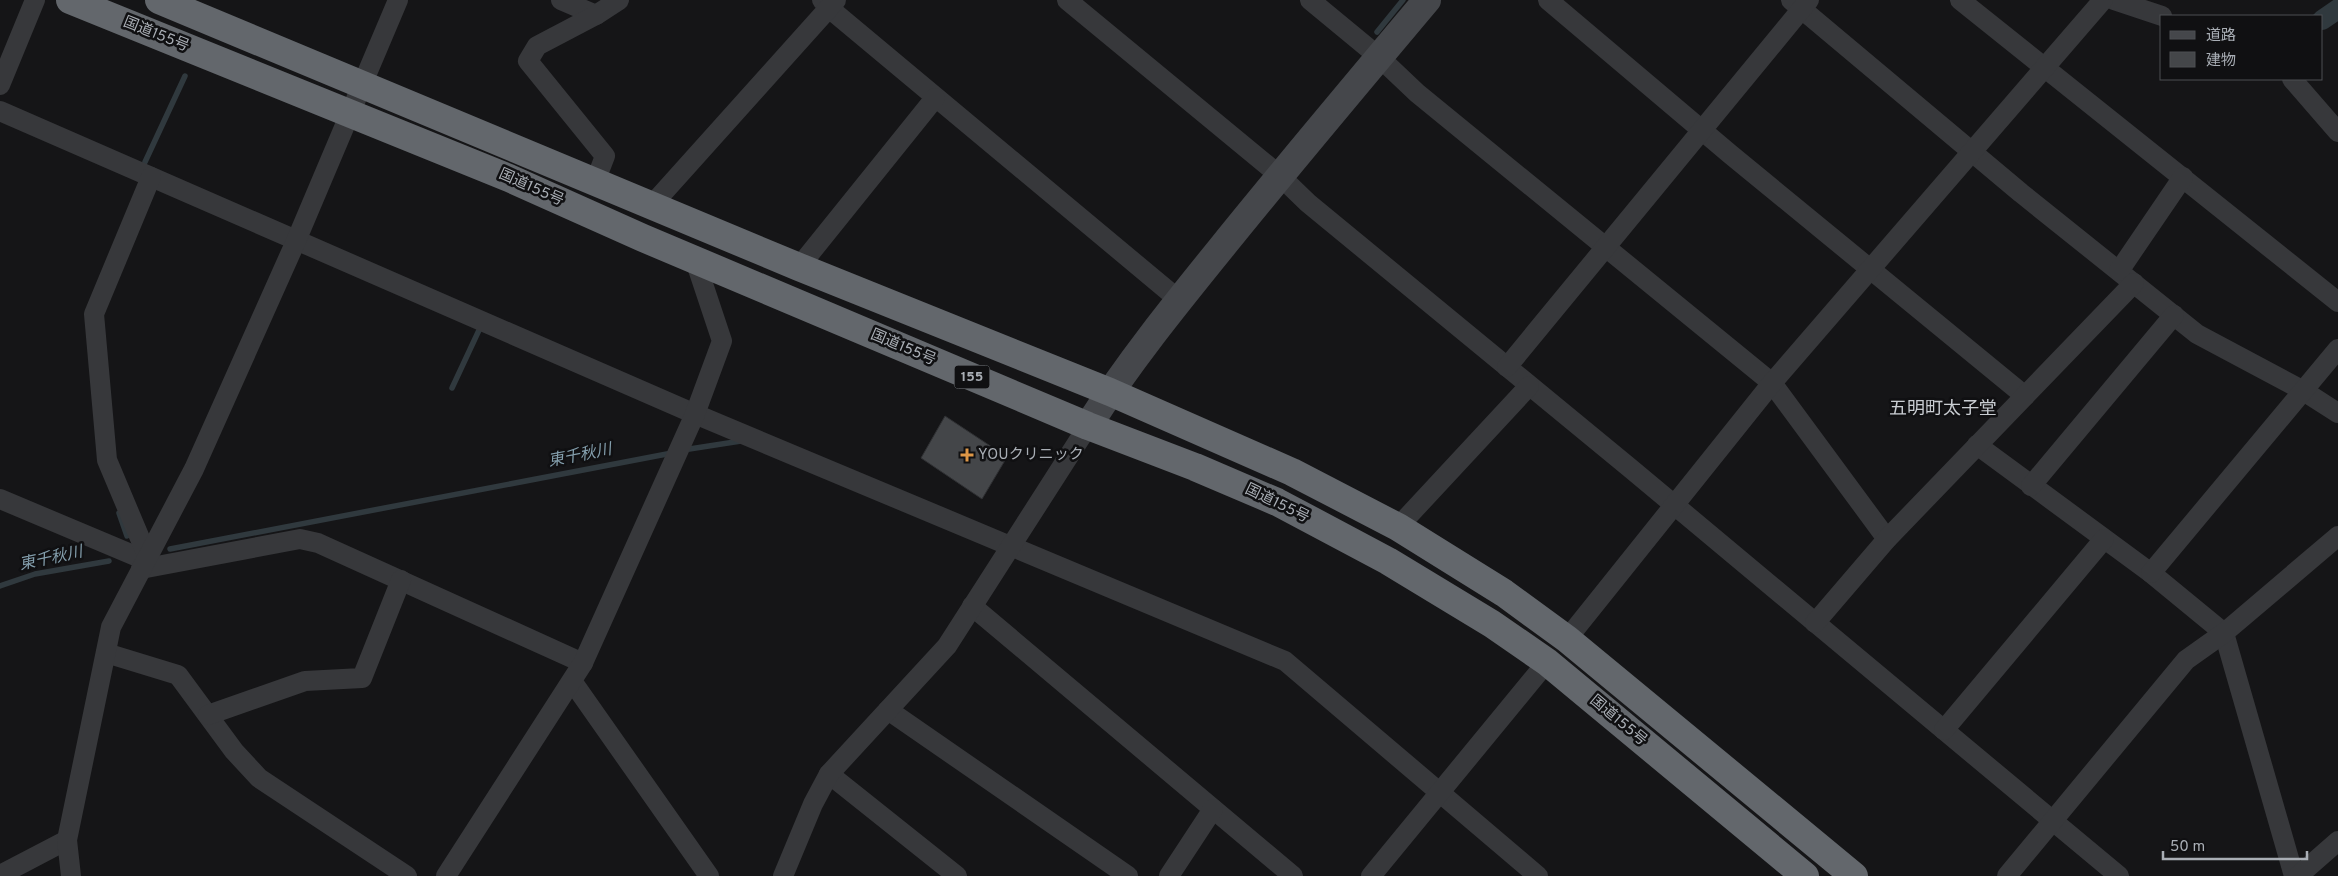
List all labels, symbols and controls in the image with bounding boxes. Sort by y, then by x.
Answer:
street label: 国道155号 [120,13,192,57]
legend [2160,15,2323,80]
text: 道路 [2206,27,2236,46]
text: 建物 [2206,52,2236,71]
street label: 国道155号 [496,165,566,211]
street label: 国道155号 [867,326,939,370]
road number: 155 [954,366,990,388]
district label: 五明町太子堂 [1889,398,1997,421]
water label: 東千秋川 [547,440,615,472]
place label: YOUクリニック [978,446,1084,465]
marker: YOUクリニック [960,448,974,462]
street label: 国道155号 [1242,480,1312,528]
water label: 東千秋川 [18,542,86,575]
street label: 国道155号 [1585,691,1651,751]
scale bar [2163,828,2307,860]
text: 50 m [2170,838,2205,857]

